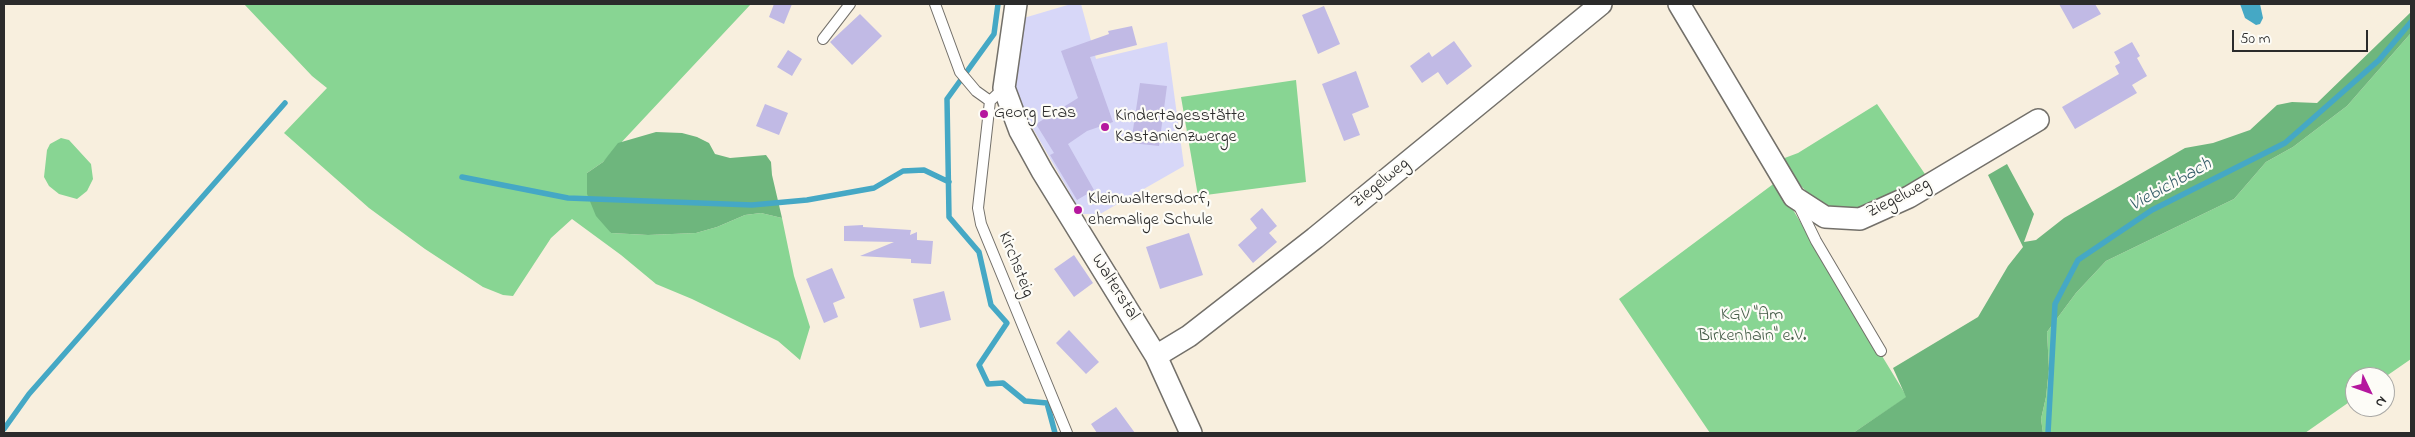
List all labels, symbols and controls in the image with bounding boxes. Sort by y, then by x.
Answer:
scale bar [2235,20,2371,52]
text: 50 m [2240,28,2270,50]
place label: Georg Eras [994,103,1076,125]
place label: Kindertagesstätte Kastanienzwerge [1115,106,1245,148]
marker: Georg Eras [978,108,990,120]
marker: Kindertagesstätte Kastanienzwerge [1099,121,1111,133]
street label: Ziegelweg [1348,154,1414,214]
water label: Viebichbach [2126,154,2216,218]
street label: Ziegelweg [1863,174,1935,224]
place label: Kleinwaltersdorf, ehemalige Schule [1088,189,1213,232]
marker: Kleinwaltersdorf, ehemalige Schule [1072,204,1084,216]
street label: Kirchsteig [992,229,1038,301]
street label: Walterstal [1085,251,1143,325]
park label: KGV "Am Birkenhain" e.V. [1698,305,1806,348]
north arrow [2345,367,2395,417]
text: N [2370,391,2392,412]

